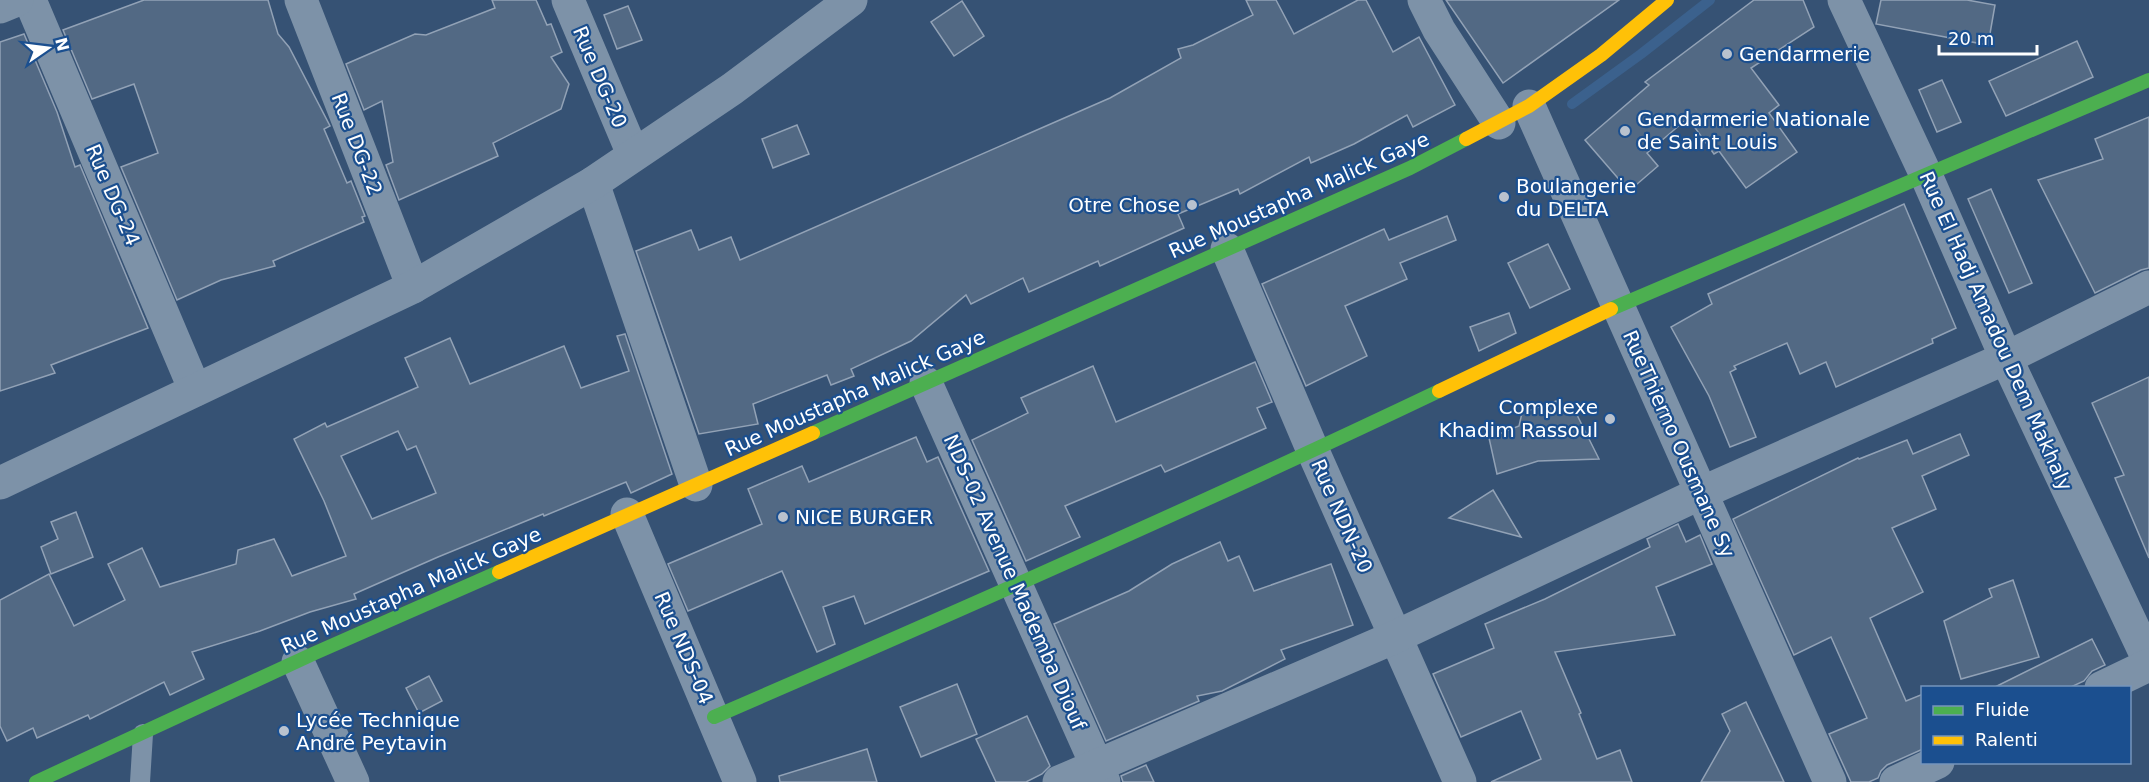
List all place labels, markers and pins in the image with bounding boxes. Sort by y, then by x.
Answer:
place label: Gendarmerie [1739,42,1870,66]
marker: Gendarmerie [1720,47,1734,61]
place label: Gendarmerie Nationale de Saint Louis [1637,107,1870,154]
marker: Gendarmerie Nationale de Saint Louis [1618,124,1632,138]
place label: Boulangerie du DELTA [1516,174,1636,221]
marker: Boulangerie du DELTA [1497,190,1511,204]
place label: Otre Chose [1068,193,1180,217]
marker: Otre Chose [1185,198,1199,212]
place label: Complexe Khadim Rassoul [1439,395,1598,442]
marker: Complexe Khadim Rassoul [1603,412,1617,426]
place label: NICE BURGER [795,505,933,529]
marker: NICE BURGER [776,510,790,524]
place label: Lycée Technique André Peytavin [296,708,460,755]
marker: Lycée Technique André Peytavin [277,724,291,738]

